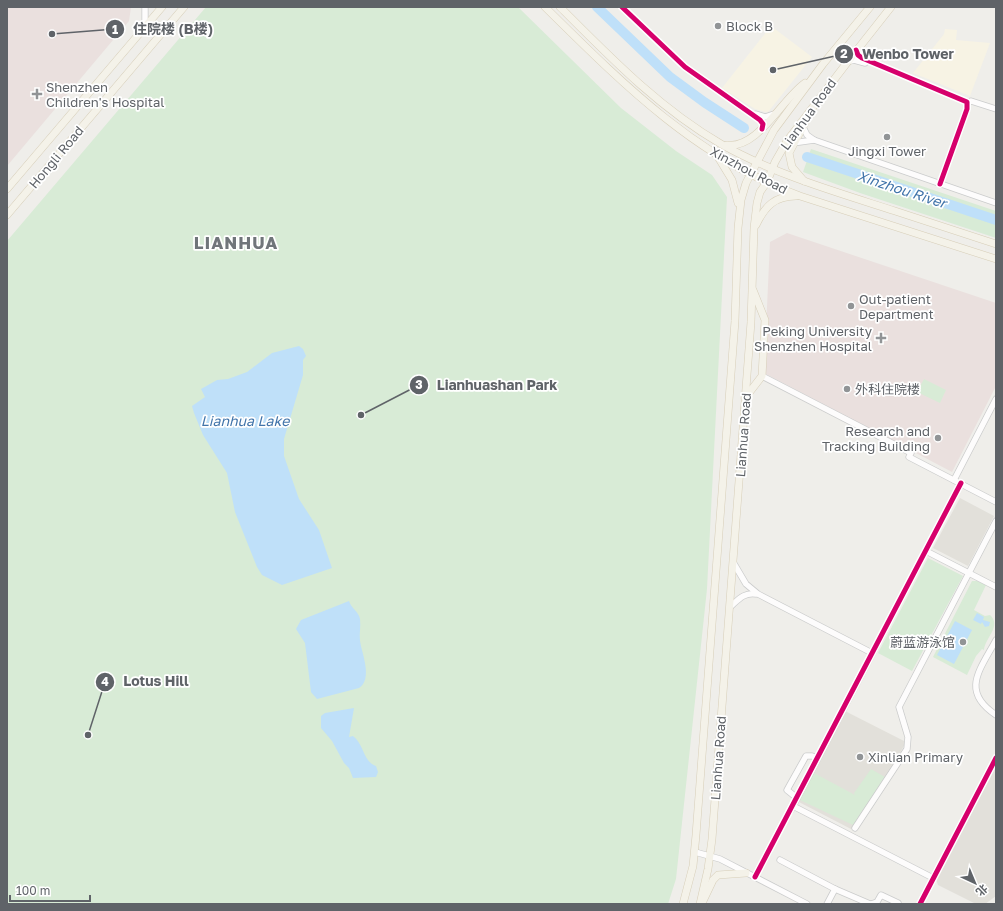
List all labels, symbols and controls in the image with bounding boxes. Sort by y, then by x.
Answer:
callout: 住院楼 (B楼) [105,16,221,42]
place label: Block B [726,18,773,34]
text: 住院楼 (B楼) [133,20,213,37]
marker: Block B [713,21,723,31]
text: 1 [112,22,118,37]
callout: Wenbo Tower [834,41,962,67]
text: Wenbo Tower [862,45,955,62]
text: 2 [840,46,848,61]
street label: Lianhua Road [777,75,839,153]
place label: Shenzhen Children's Hospital [46,79,164,110]
marker: Shenzhen Children's Hospital [31,88,43,100]
street label: Hongli Road [25,123,87,191]
marker: Jingxi Tower [882,132,892,142]
street label: Xinzhou Road [708,143,790,197]
place label: Jingxi Tower [848,143,926,159]
water label: Xinzhou River [856,167,951,212]
district label: LIANHUA [194,232,278,253]
place label: Out-patient Department [859,291,934,322]
marker: Out-patient Department [846,301,856,311]
place label: Peking University Shenzhen Hospital [754,323,873,354]
marker: Peking University Shenzhen Hospital [875,332,887,344]
callout: Lianhuashan Park [409,372,565,398]
text: Lianhuashan Park [437,376,557,393]
text: 3 [415,377,423,392]
place label: 外科住院楼 [855,381,920,397]
marker: 外科住院楼 [842,384,852,394]
street label: Lianhua Road [732,392,754,478]
water label: Lianhua Lake [201,412,290,429]
place label: Research and Tracking Building [822,423,930,454]
marker: Research and Tracking Building [933,433,943,443]
place label: 蔚蓝游泳馆 [890,634,955,650]
marker: 蔚蓝游泳馆 [958,637,968,647]
callout: Lotus Hill [95,669,197,695]
text: Lotus Hill [123,672,189,689]
text: 4 [101,674,109,689]
street label: Lianhua Road [707,715,729,801]
place label: Xinlian Primary [868,749,964,765]
marker: Xinlian Primary [855,752,865,762]
north arrow [955,863,995,903]
scale bar [10,877,90,903]
text: 北 [974,882,991,899]
text: 100 m [16,883,50,898]

